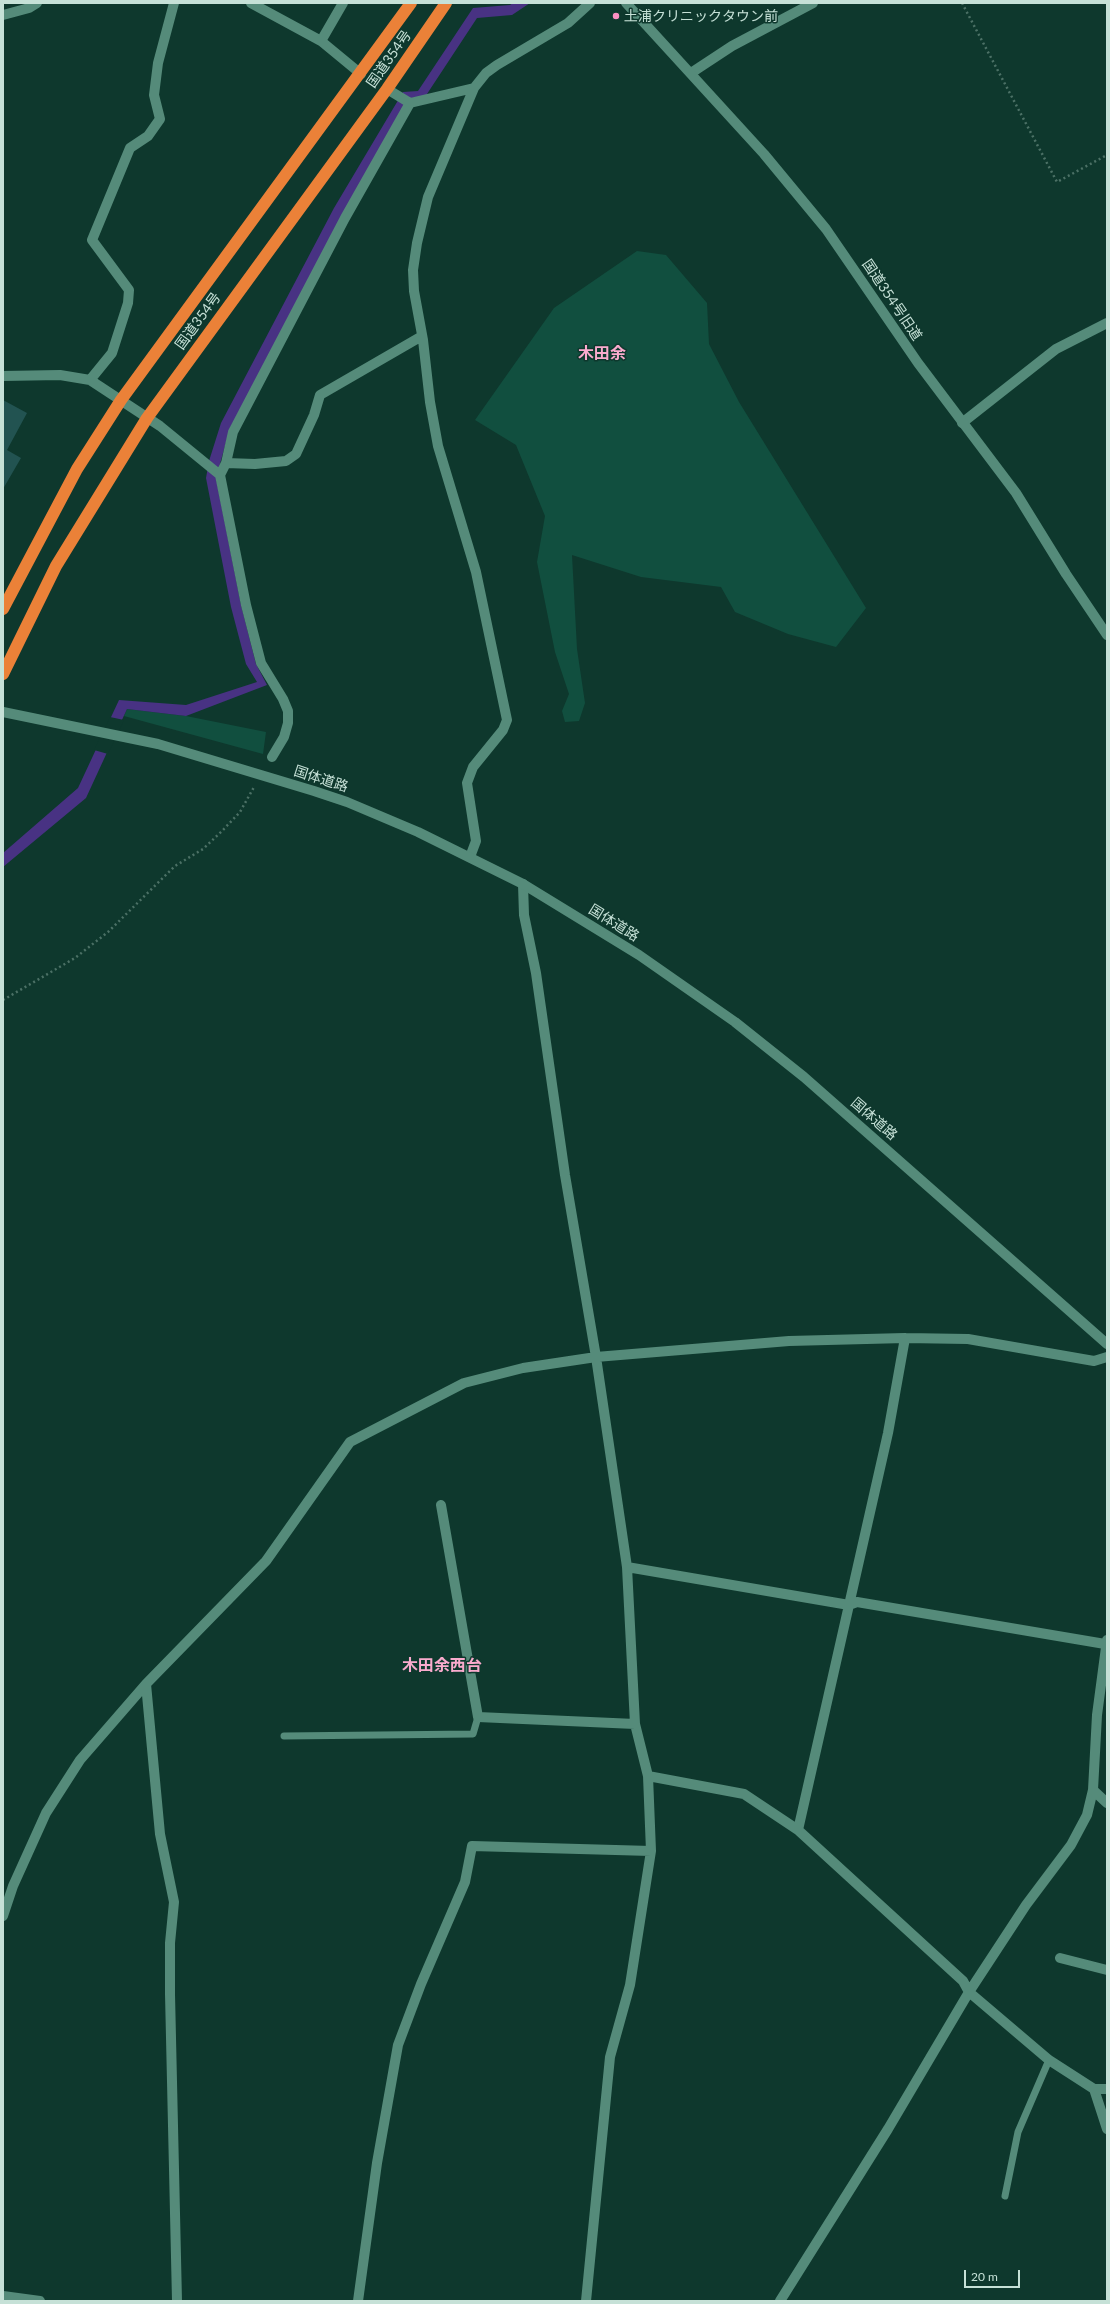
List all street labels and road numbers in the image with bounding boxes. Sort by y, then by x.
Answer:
street label: 国道354号 [363,27,415,91]
street label: 国道354号旧道 [859,256,925,344]
street label: 国道354号 [172,289,224,353]
street label: 国体道路 [292,762,350,796]
street label: 国体道路 [586,901,642,945]
street label: 国体道路 [847,1094,901,1144]

